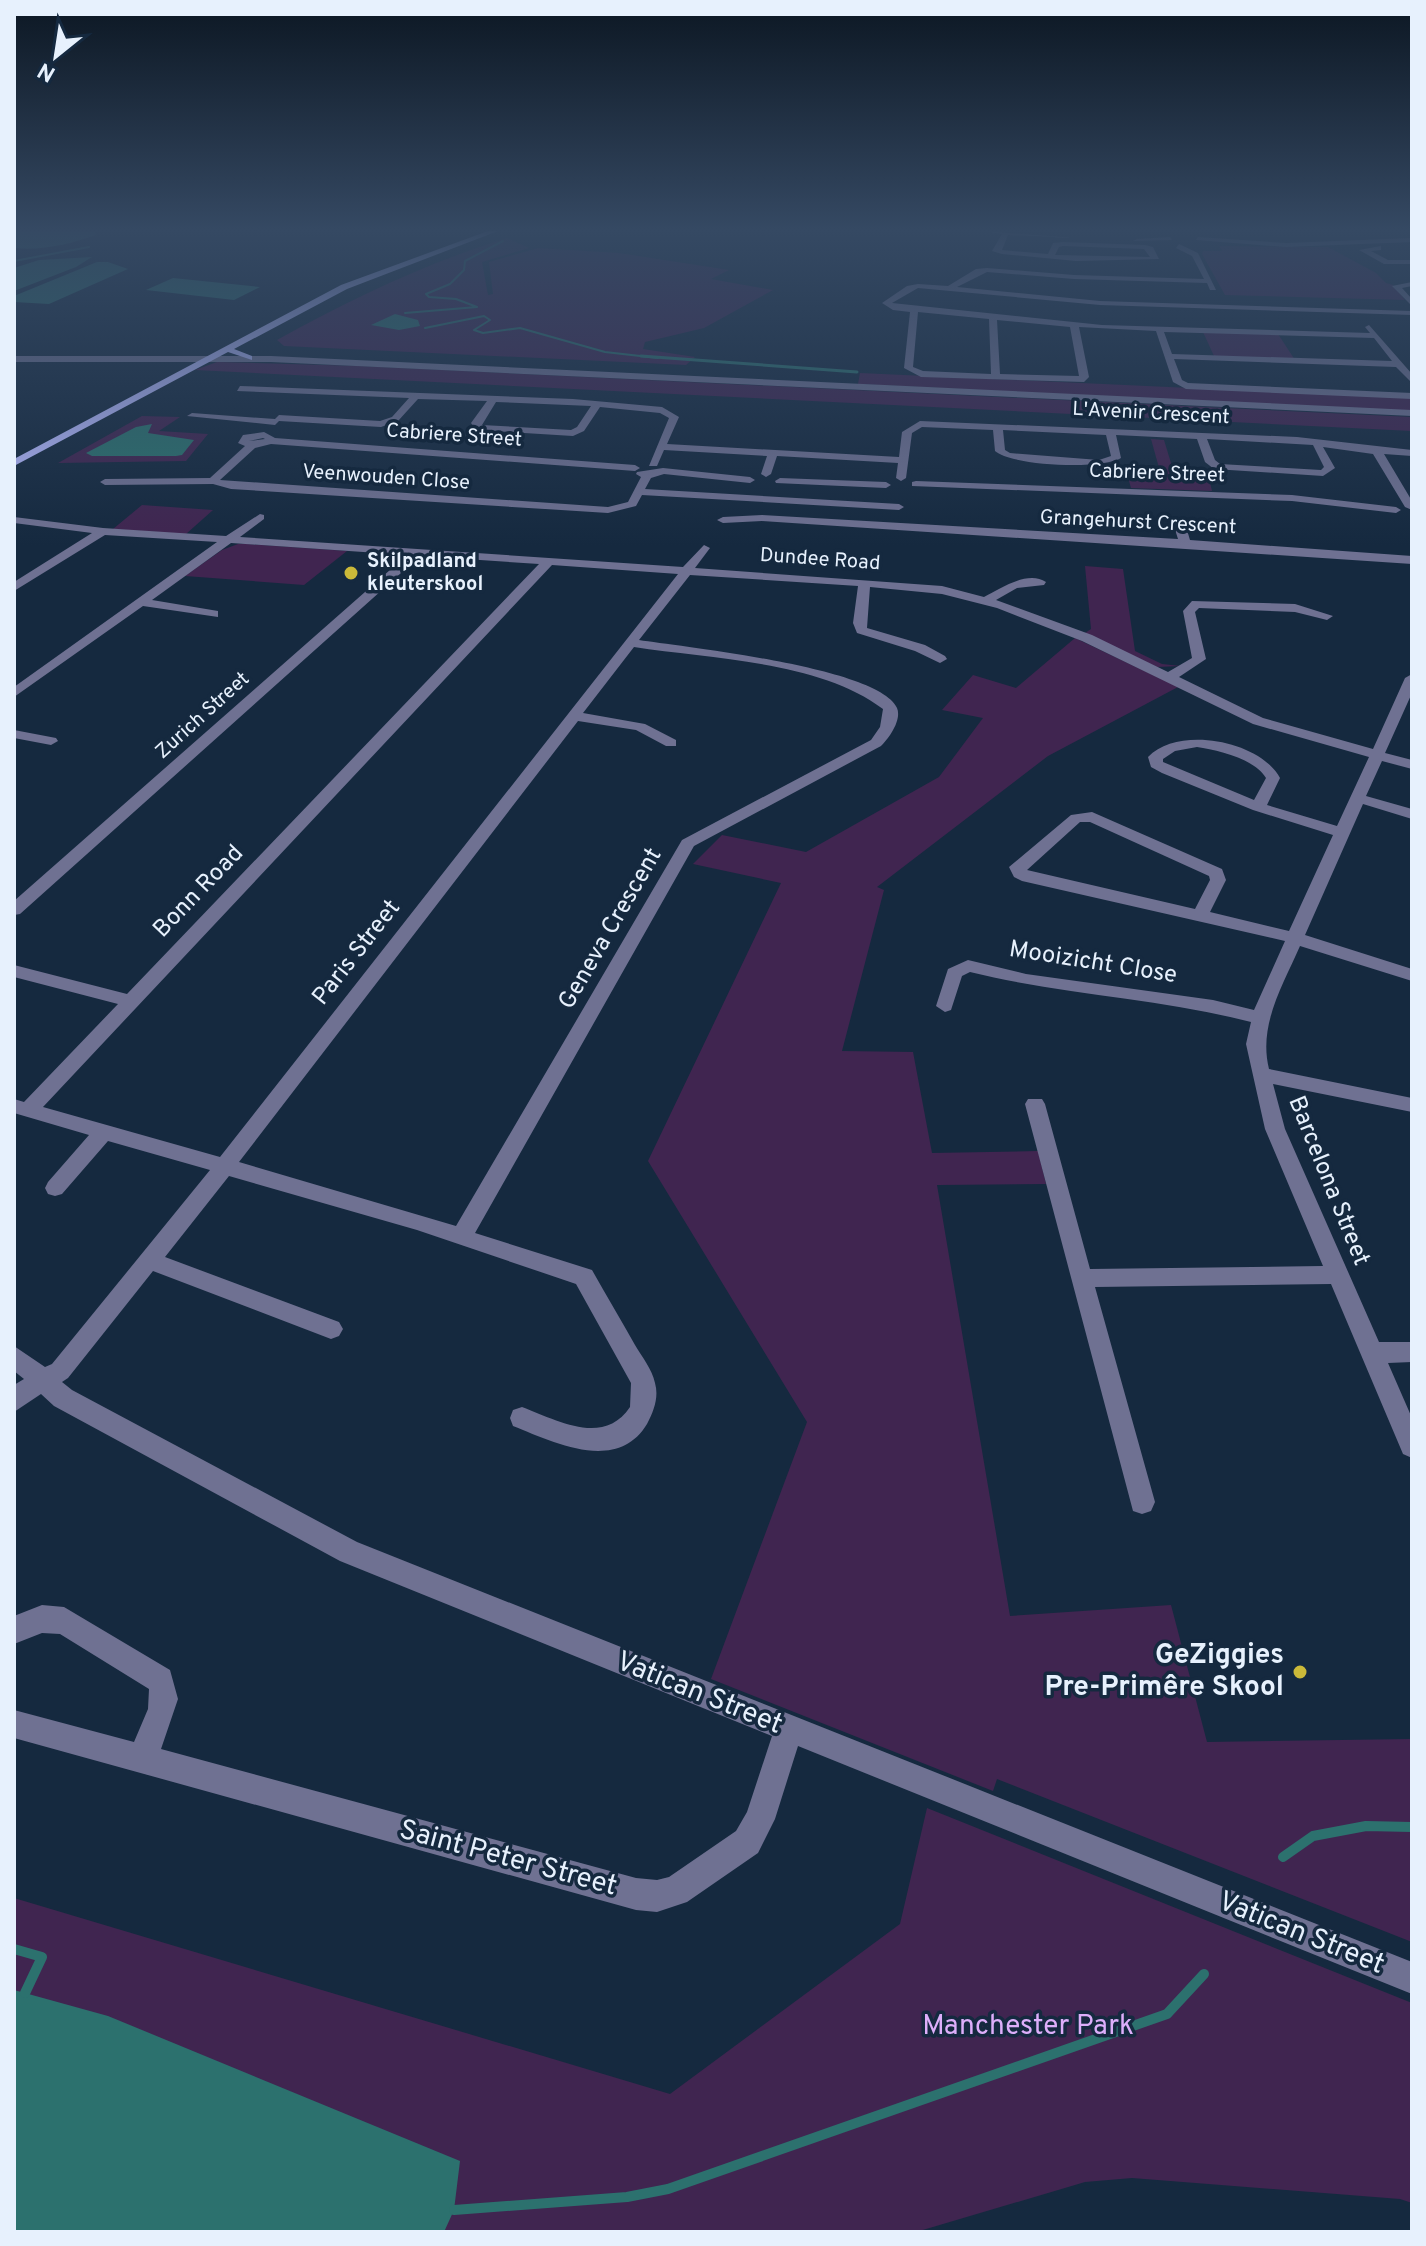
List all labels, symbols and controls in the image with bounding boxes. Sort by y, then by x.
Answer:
north arrow [16,16,96,96]
text: N [34,56,61,87]
street label: L'Avenir Crescent [1072,397,1230,431]
street label: Cabriere Street [385,418,523,454]
street label: Veenwouden Close [301,459,471,497]
street label: Cabriere Street [1089,459,1225,489]
street label: Grangehurst Crescent [1039,505,1237,541]
street label: Dundee Road [759,543,881,577]
place label: Skilpadland kleuterskool [367,549,483,598]
marker: Skilpadland kleuterskool [342,564,360,582]
street label: Zurich Street [150,667,256,765]
street label: Bonn Road [147,839,251,945]
street label: Geneva Crescent [553,843,669,1015]
street label: Paris Street [306,894,408,1012]
street label: Mooizicht Close [1007,935,1179,991]
street label: Barcelona Street [1280,1092,1376,1270]
place label: GeZiggies Pre-Primêre Skool [1044,1638,1284,1706]
street label: Vatican Street [611,1644,787,1744]
marker: GeZiggies Pre-Primêre Skool [1291,1663,1309,1681]
street label: Saint Peter Street [395,1813,621,1905]
street label: Vatican Street [1213,1884,1389,1984]
park label: Manchester Park [922,2009,1134,2045]

